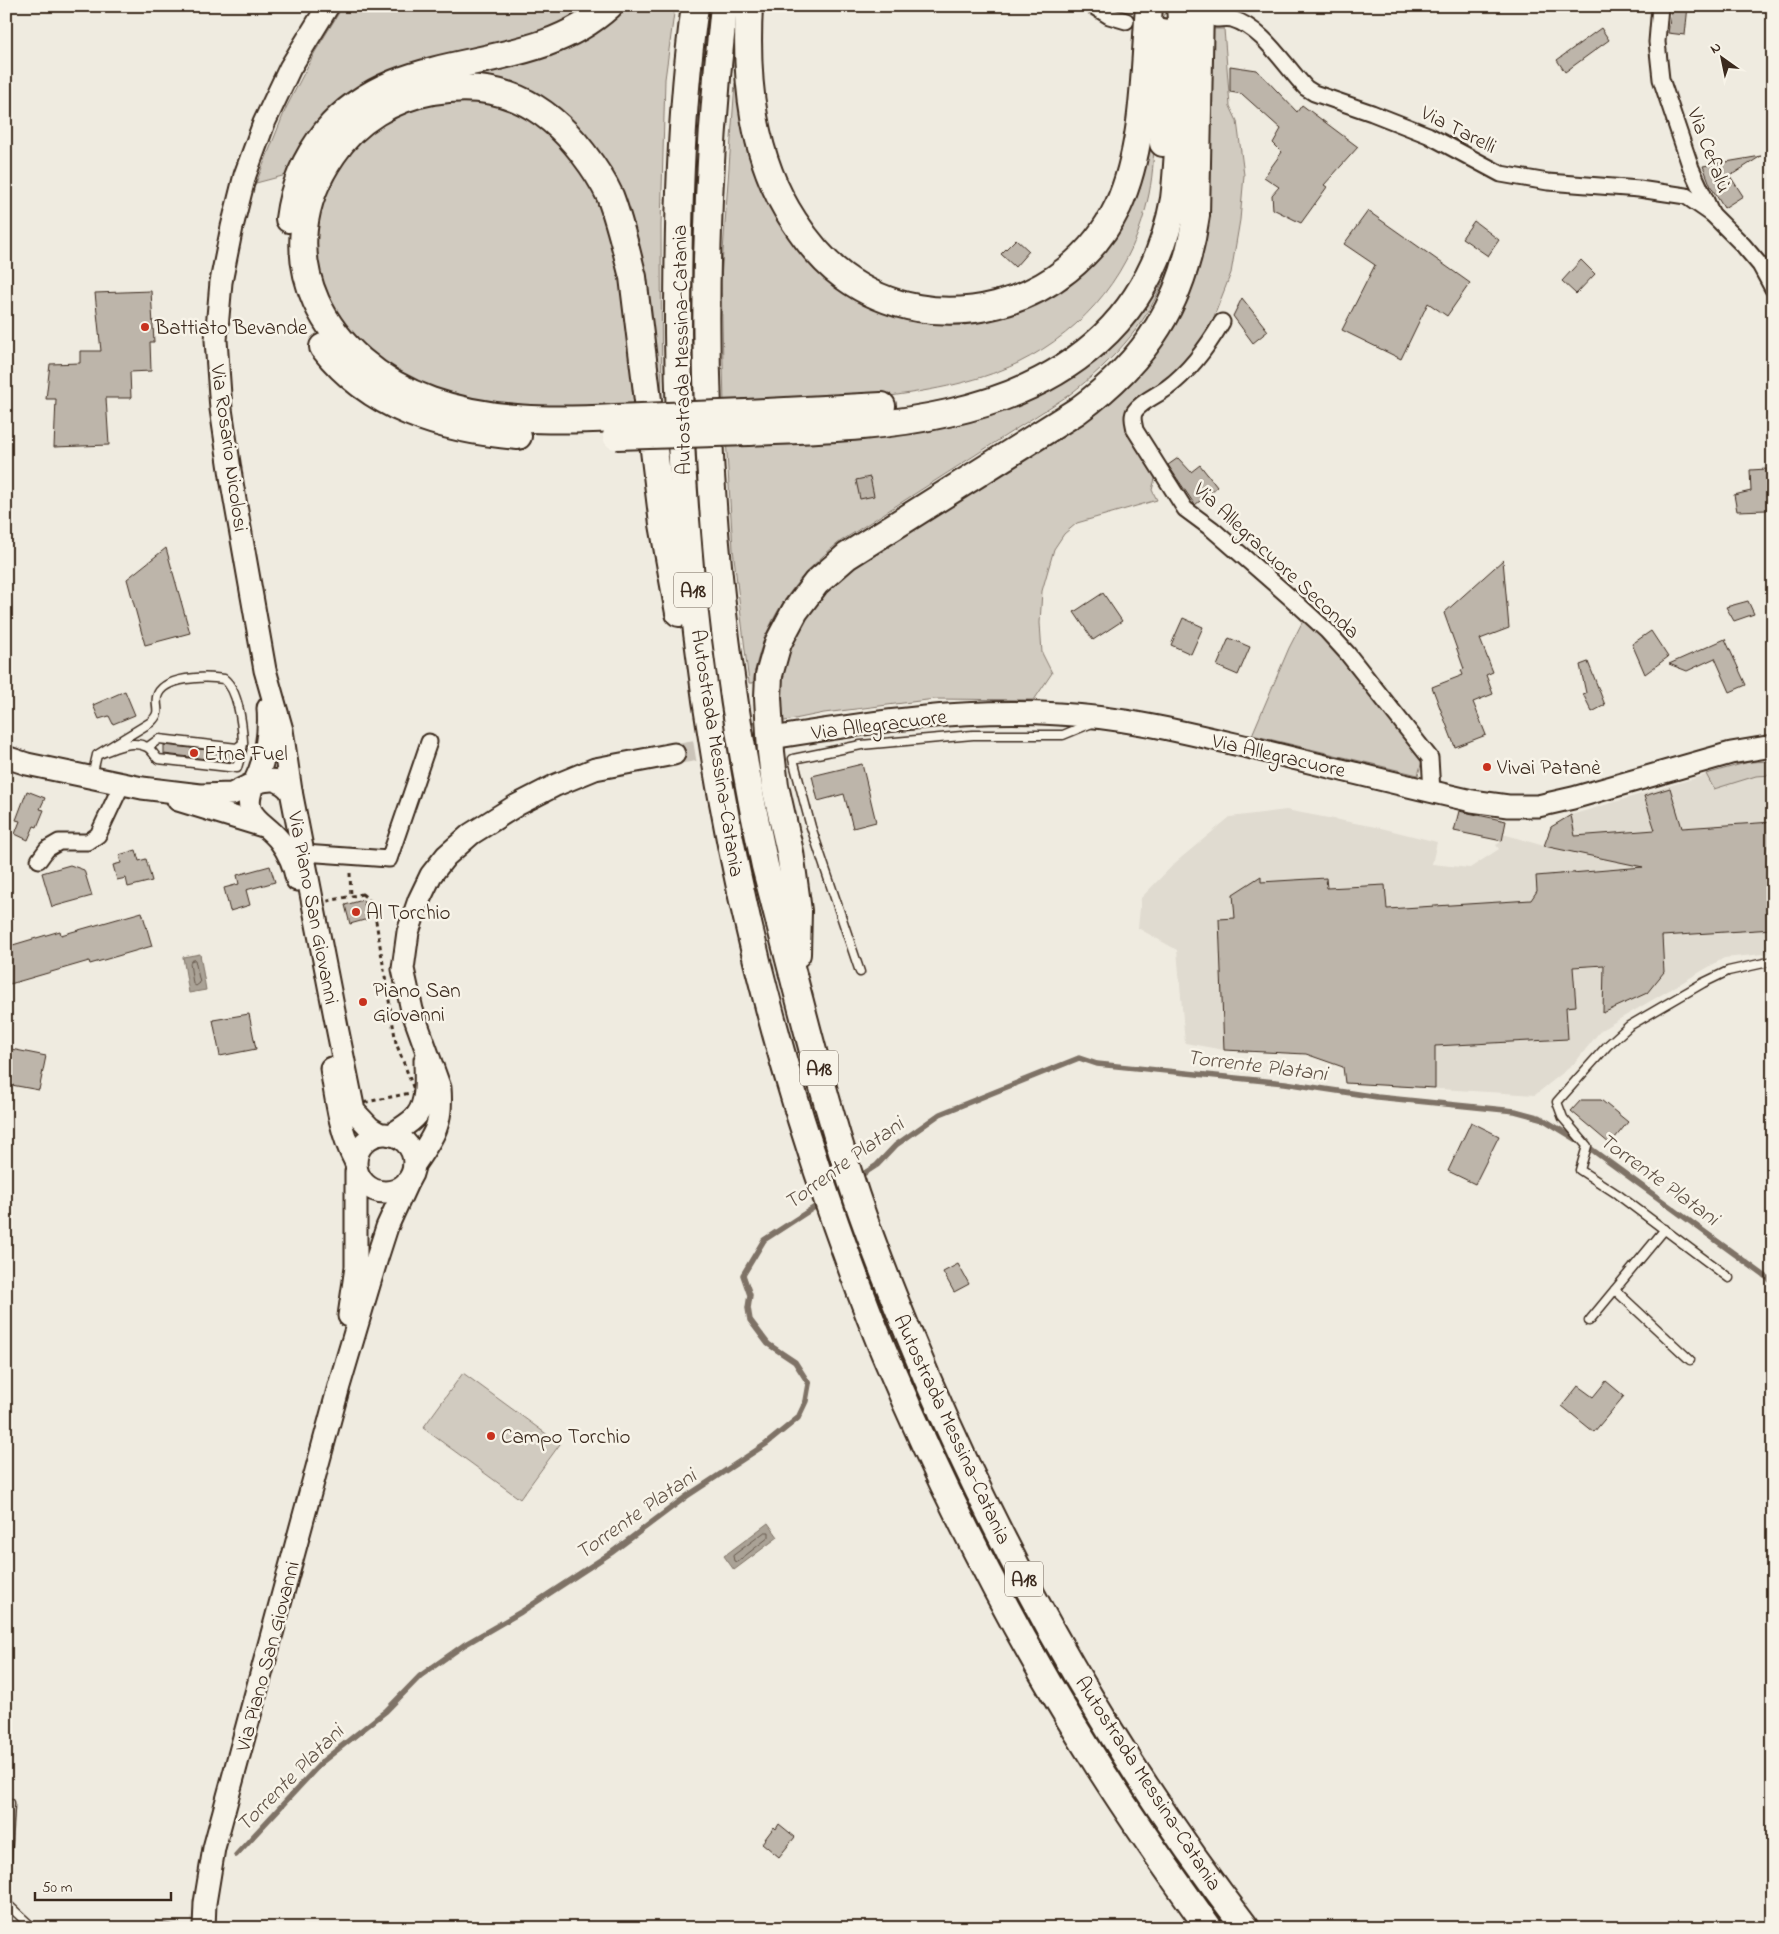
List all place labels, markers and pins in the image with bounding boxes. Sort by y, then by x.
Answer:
place label: Battiato Bevande [154,314,308,344]
marker: Battiato Bevande [139,321,151,333]
place label: Etna Fuel [204,740,288,770]
marker: Etna Fuel [188,747,200,759]
place label: Vivai Patanè [1496,754,1601,784]
marker: Vivai Patanè [1481,761,1493,773]
place label: Al Torchio [366,899,450,929]
marker: Al Torchio [350,906,362,918]
place label: Piano San Giovanni [373,977,461,1031]
marker: Piano San Giovanni [357,996,369,1008]
place label: Campo Torchio [501,1423,630,1453]
marker: Campo Torchio [485,1430,497,1442]

